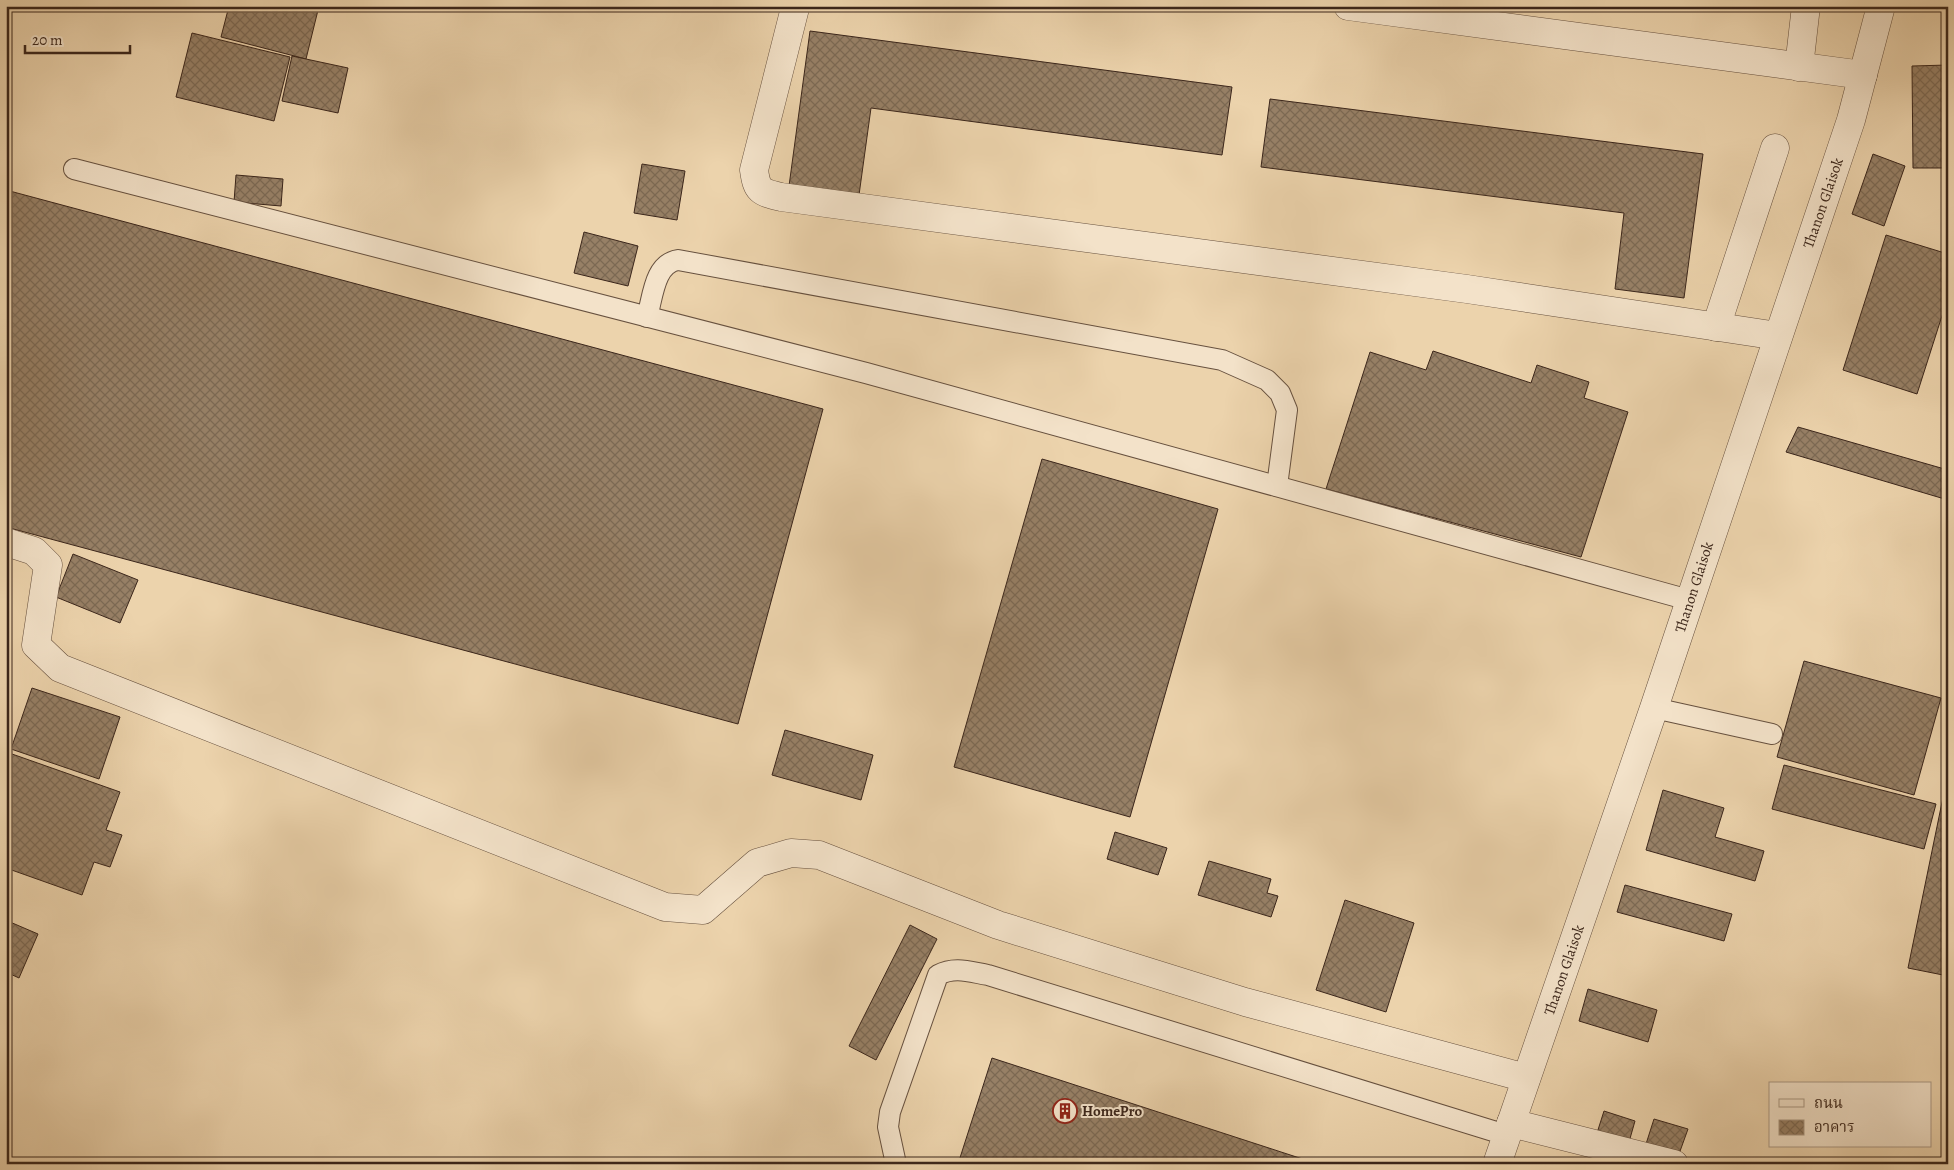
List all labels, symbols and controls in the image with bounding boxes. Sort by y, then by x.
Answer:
scale bar [25,22,130,54]
text: 20 m [32,30,63,50]
street label: Thanon Glaisok [1798,155,1848,251]
street label: Thanon Glaisok [1670,539,1718,635]
street label: Thanon Glaisok [1539,922,1589,1018]
legend [1769,1082,1932,1148]
text: ถนน [1814,1093,1843,1113]
building icon: HomePro [1052,1098,1078,1124]
place label: HomePro [1082,1101,1142,1121]
text: อาคาร [1814,1117,1854,1137]

